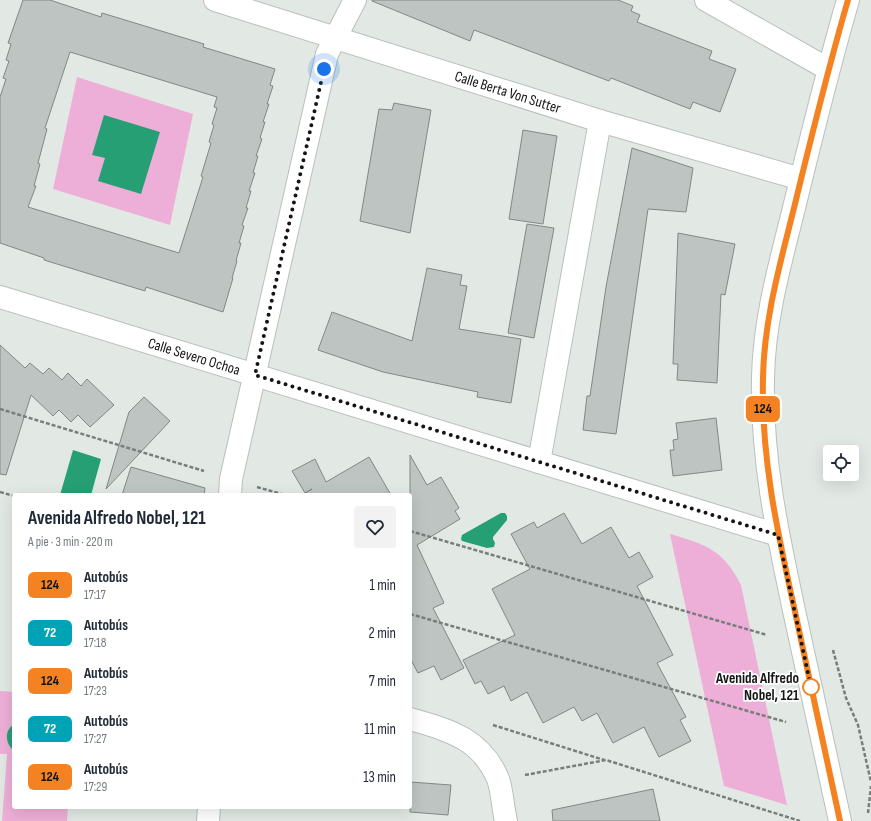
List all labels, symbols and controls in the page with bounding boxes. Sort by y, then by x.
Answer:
your location [314,59,334,79]
street label: Calle Berta Von Sutter [452,66,564,118]
street label: Calle Severo Ochoa [146,333,243,379]
line badge: 124 [740,396,786,422]
text: 124 [754,400,772,417]
map controls [823,445,859,481]
button: locate [823,445,859,481]
button: heart [354,506,396,548]
text: Avenida Alfredo Nobel, 121 [28,507,206,530]
text: A pie · 3 min · 220 m [28,534,113,550]
text: Autobús [84,568,128,587]
text: 124 [41,576,59,593]
text: 1 min [370,576,396,595]
text: 17:17 [84,587,106,603]
text: Autobús [84,616,128,635]
text: 72 [44,624,56,641]
text: 2 min [369,624,396,643]
text: 17:18 [84,635,106,651]
text: Autobús [84,664,128,683]
place label: Avenida Alfredo Nobel, 121 [715,669,799,705]
text: 124 [41,672,59,689]
text: 7 min [369,672,396,691]
marker: Avenida Alfredo Nobel, 121 [802,678,820,696]
text: 17:23 [84,683,107,699]
text: Autobús [84,712,128,731]
text: 72 [44,720,56,737]
text: 11 min [364,720,396,739]
text: 17:27 [84,731,107,747]
text: Autobús [84,760,128,779]
text: 124 [41,768,59,785]
text: 13 min [363,768,396,787]
text: 17:29 [84,779,107,795]

